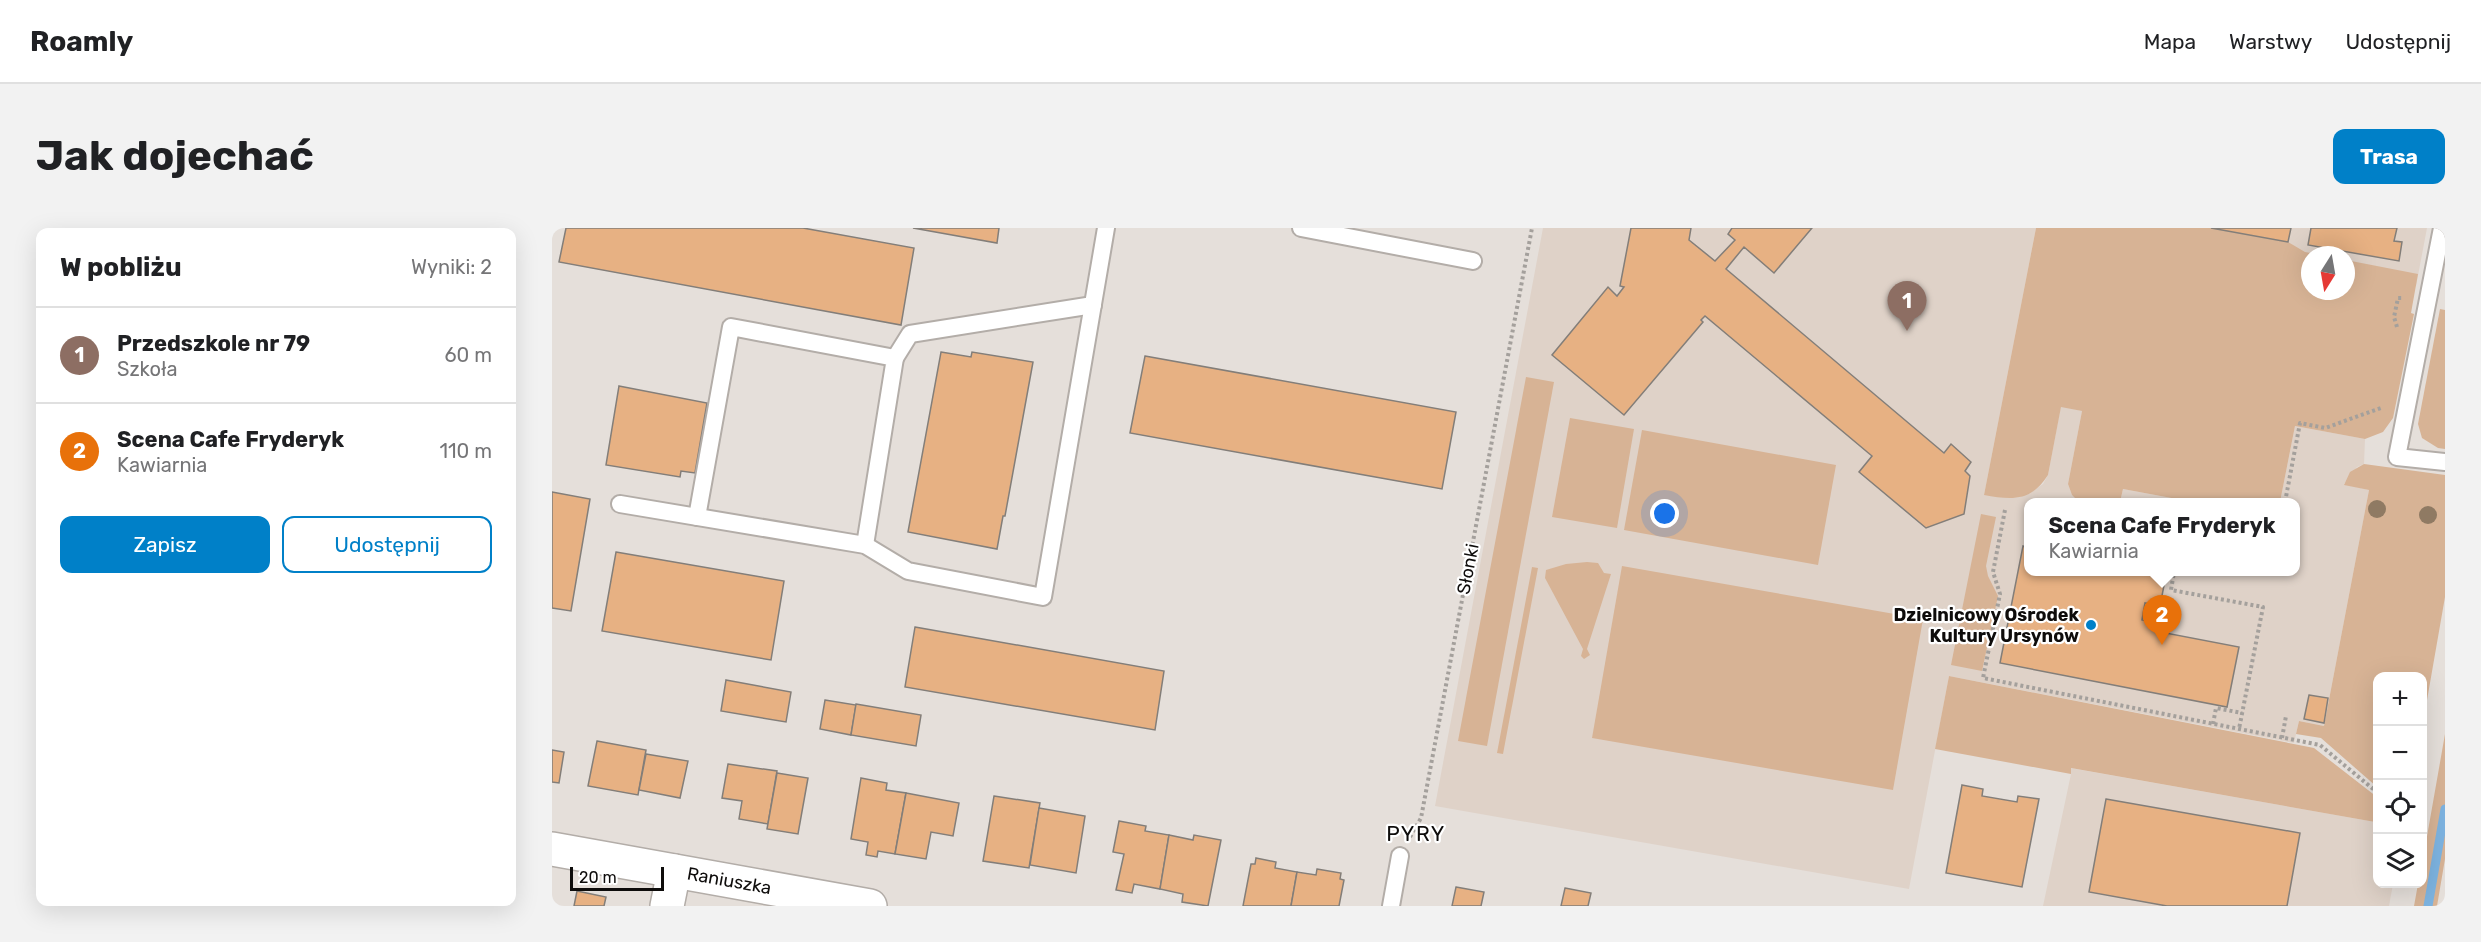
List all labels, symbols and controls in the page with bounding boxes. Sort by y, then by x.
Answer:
text: Roamly [30,25,133,58]
text: Mapa [2144,29,2196,54]
text: Warstwy [2229,29,2312,54]
text: Udostępnij [2345,29,2451,54]
button: Trasa [2333,129,2445,184]
text: Jak dojechać [36,131,314,181]
north arrow [2301,246,2355,300]
text: W pobliżu [60,252,182,283]
text: Wyniki: 2 [411,255,492,279]
pin: 1 [1888,282,1926,331]
text: Przedszkole nr 79 [117,330,310,357]
text: 1 [75,343,84,367]
text: 60 m [445,343,492,367]
text: Szkoła [117,357,178,381]
text: Scena Cafe Fryderyk [117,426,344,453]
text: 2 [73,439,86,463]
text: 110 m [440,439,492,463]
text: Kawiarnia [117,453,207,477]
popup [2024,498,2300,576]
your location [1650,499,1679,528]
text: Scena Cafe Fryderyk [2048,512,2276,539]
button: Zapisz [60,516,270,573]
button: Udostępnij [282,516,492,573]
text: Kawiarnia [2048,539,2139,563]
street label: Słonki [1452,542,1484,596]
pin: 2 [2142,596,2182,645]
place label: Dzielnicowy Ośrodek Kultury Ursynów [1893,604,2079,647]
marker: Dzielnicowy Ośrodek Kultury Ursynów [2084,618,2098,632]
map controls [2373,672,2427,888]
button: + [2373,672,2427,726]
button: − [2373,726,2427,780]
button: locate [2373,780,2427,834]
district label: PYRY [1386,821,1446,846]
button: layers [2373,834,2427,888]
street label: Raniuszka [685,862,773,899]
scale bar [570,864,664,892]
text: 20 m [579,868,617,887]

